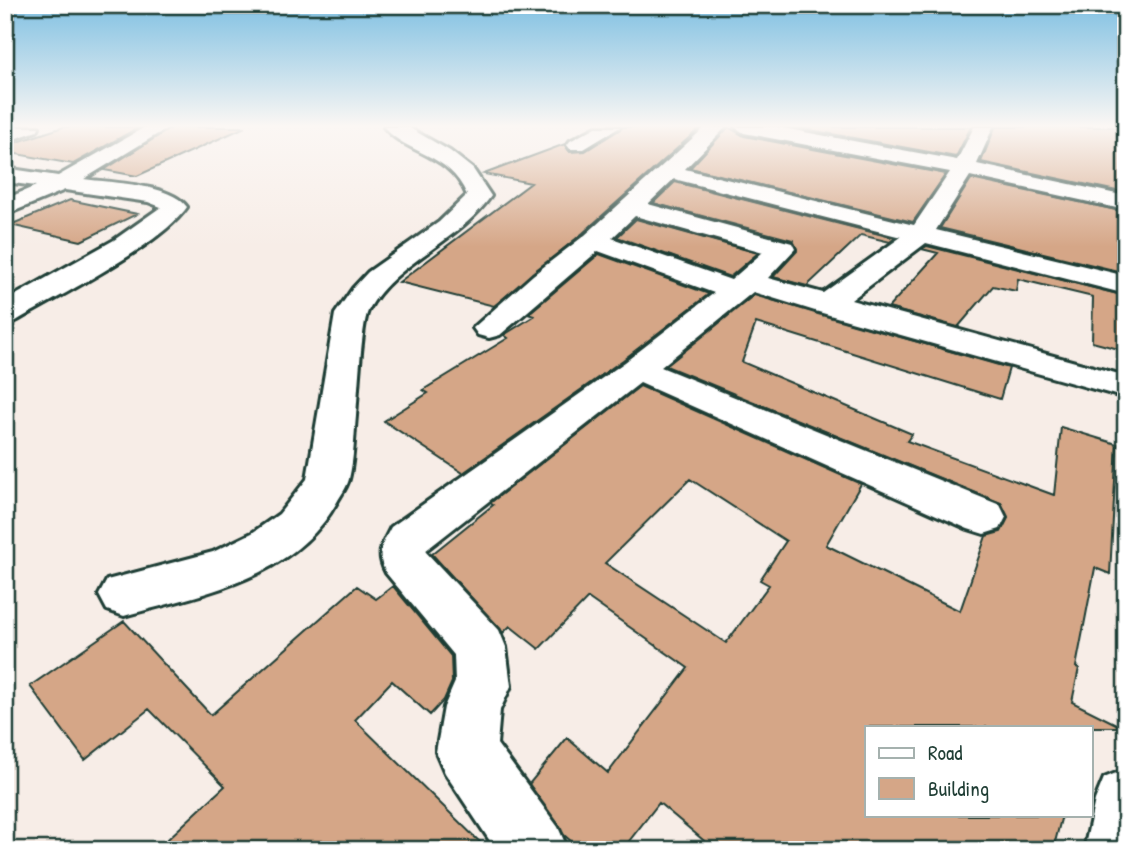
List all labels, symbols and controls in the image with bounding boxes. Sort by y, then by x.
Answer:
legend [865,726,1092,816]
text: Road [928,738,962,767]
text: Building [928,774,989,803]

